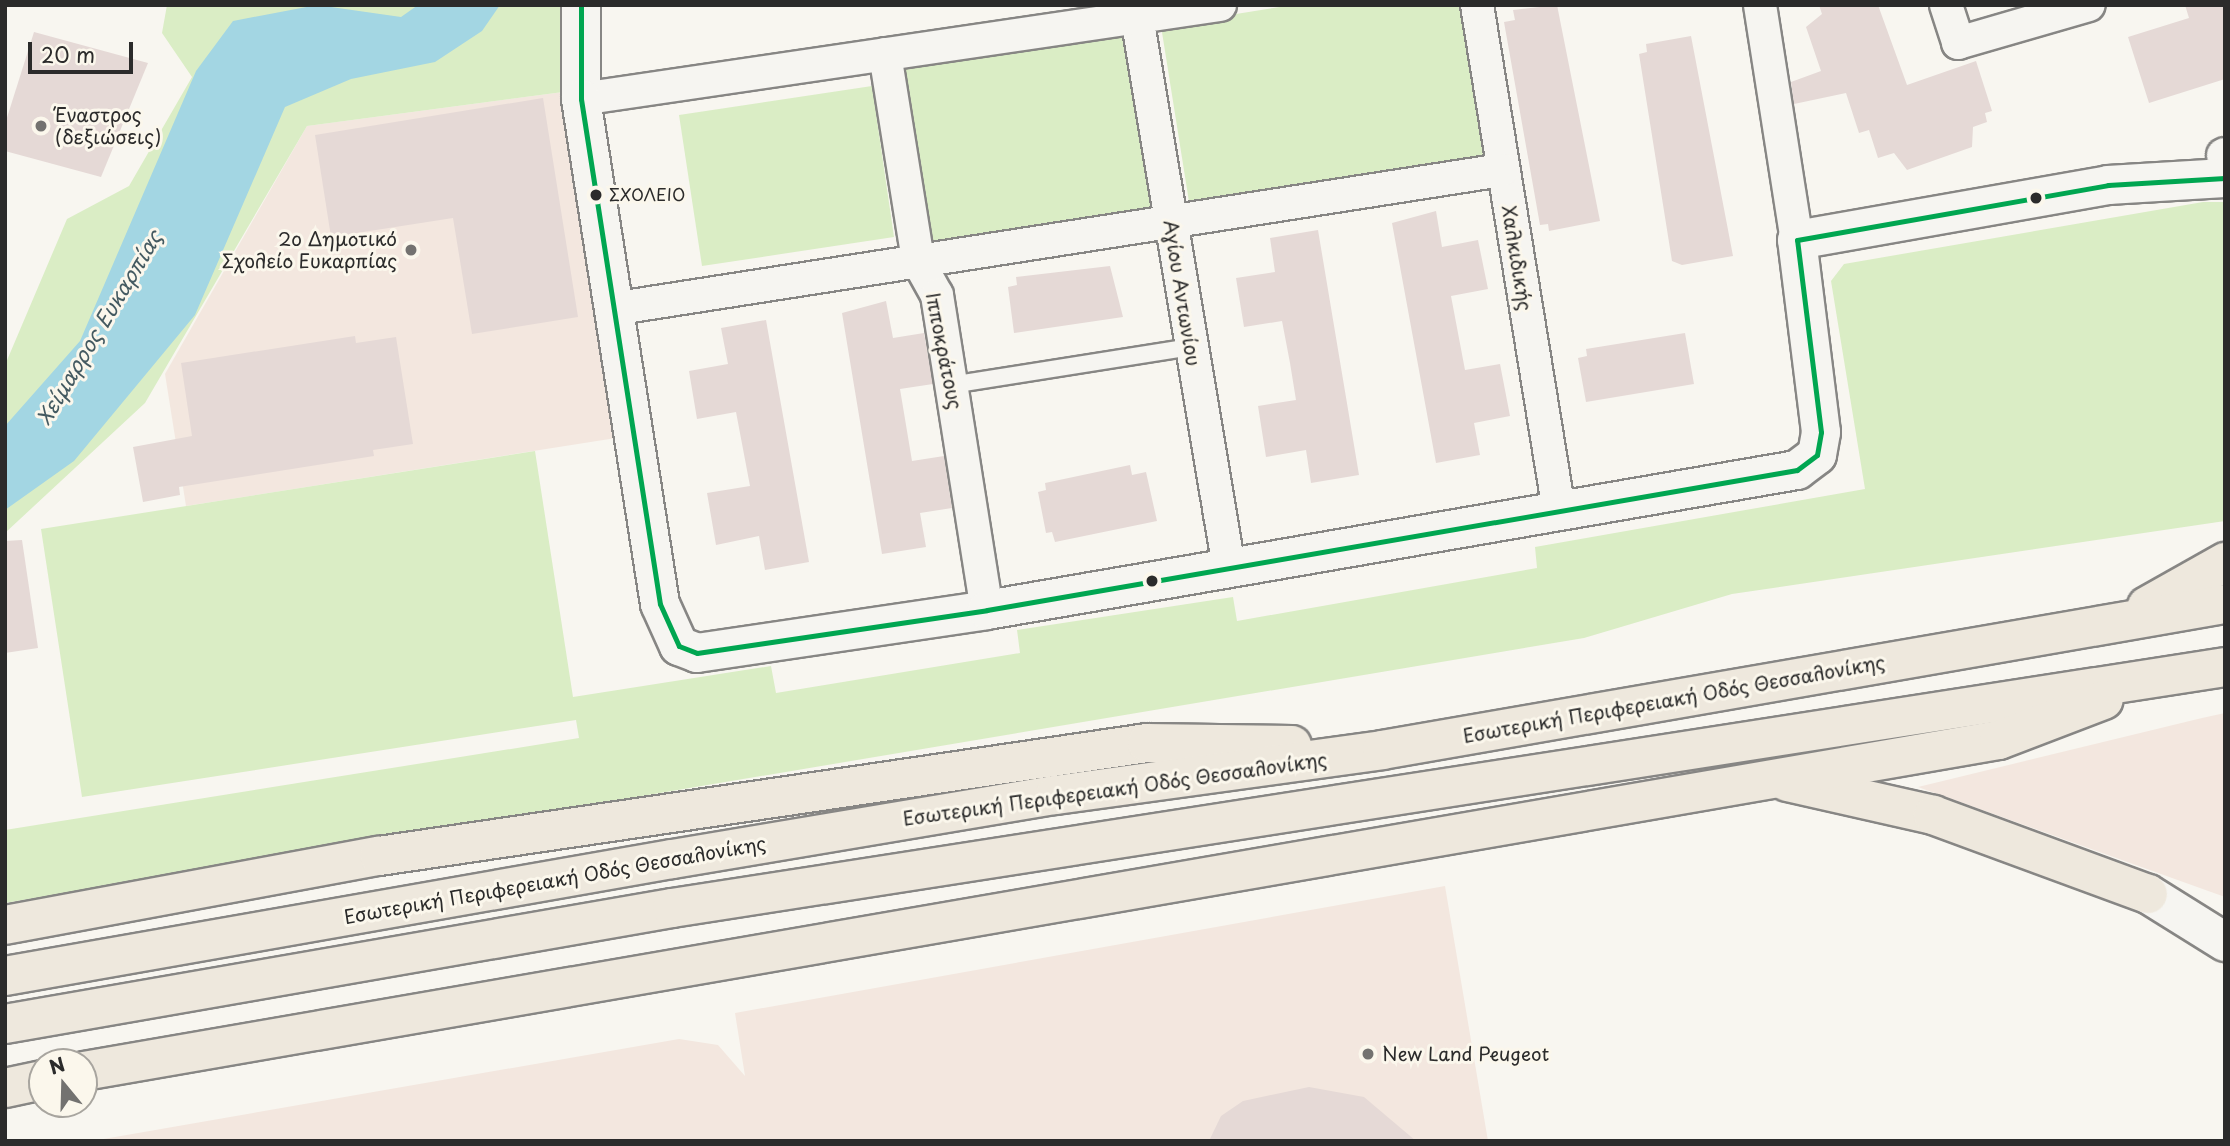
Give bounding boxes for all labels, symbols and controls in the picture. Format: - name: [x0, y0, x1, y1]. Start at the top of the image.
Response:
- scale bar: [32, 28, 136, 72]
- text: 20 m: [41, 38, 95, 70]
- place label: Έναστρος (δεξιώσεις): [55, 104, 161, 148]
- marker: Έναστρος (δεξιώσεις): [33, 118, 49, 134]
- place label: ΣΧΟΛΕΙΟ: [609, 185, 685, 205]
- marker: ΣΧΟΛΕΙΟ: [589, 188, 603, 202]
- unlabelled marker: [2029, 191, 2043, 205]
- street label: Χαλκιδικής: [1497, 204, 1537, 312]
- street label: Αγίου Αντωνίου: [1159, 218, 1205, 368]
- water label: Χείμαρρος Ευκαρπίας: [30, 226, 166, 428]
- place label: 2ο Δημοτικό Σχολείο Ευκαρπίας: [221, 228, 397, 272]
- marker: 2ο Δημοτικό Σχολείο Ευκαρπίας: [403, 242, 419, 258]
- street label: Ιπποκράτους: [921, 291, 967, 411]
- unlabelled marker: [1145, 574, 1159, 588]
- street label: Εσωτερική Περιφερειακή Οδός Θεσσαλονίκης: [1460, 650, 1888, 748]
- street label: Εσωτερική Περιφερειακή Οδός Θεσσαλονίκης: [900, 748, 1330, 830]
- street label: Εσωτερική Περιφερειακή Οδός Θεσσαλονίκης: [341, 831, 769, 929]
- place label: New Land Peugeot: [1382, 1043, 1550, 1065]
- marker: New Land Peugeot: [1360, 1046, 1376, 1062]
- north arrow: [28, 1048, 98, 1118]
- text: N: [45, 1049, 68, 1081]

